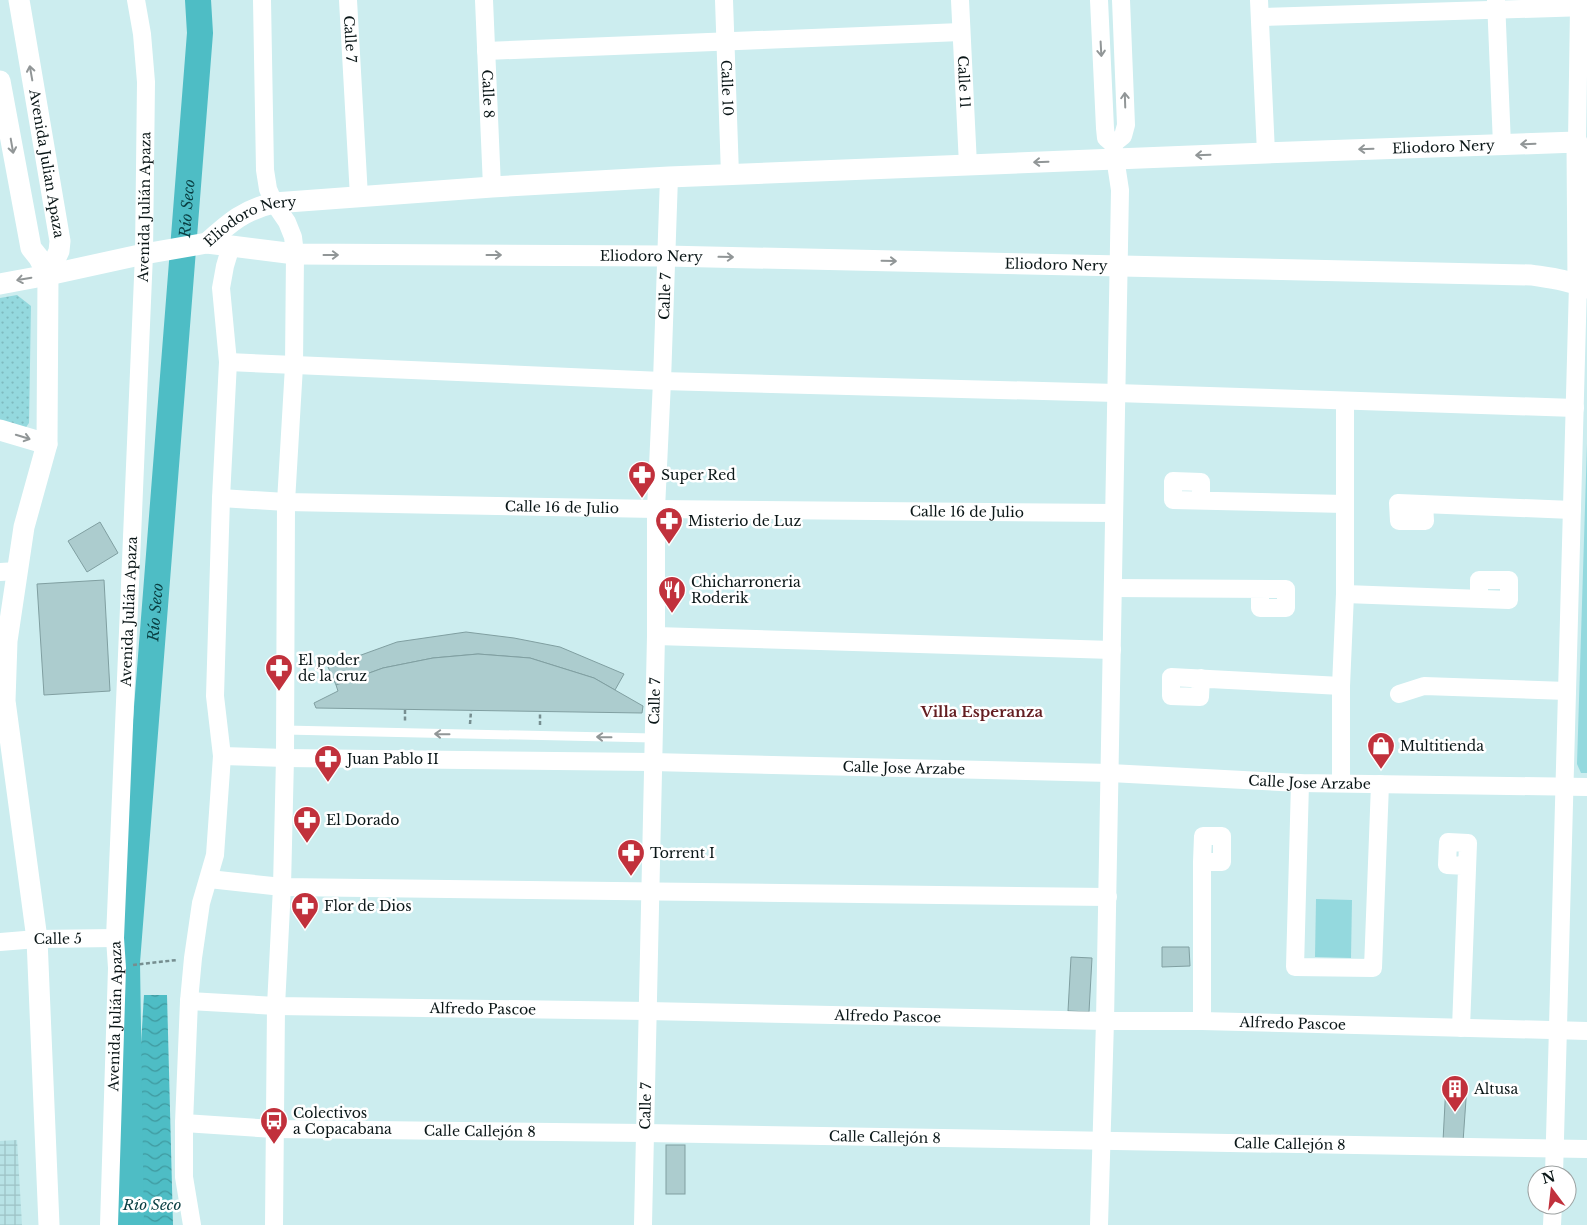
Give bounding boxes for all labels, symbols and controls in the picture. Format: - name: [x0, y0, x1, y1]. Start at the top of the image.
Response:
- street label: Calle 7: [340, 15, 361, 64]
- one-way arrow: [1096, 40, 1106, 56]
- street label: Calle 11: [954, 55, 974, 109]
- street label: Calle 10: [717, 59, 737, 116]
- one-way arrow: [26, 66, 36, 82]
- street label: Calle 8: [478, 69, 498, 119]
- street label: Avenida Julian Apaza: [25, 87, 68, 239]
- one-way arrow: [1120, 92, 1130, 108]
- street label: Avenida Julián Apaza: [134, 131, 154, 283]
- street label: Eliodoro Nery: [1392, 136, 1495, 158]
- one-way arrow: [8, 137, 17, 153]
- one-way arrow: [1520, 139, 1536, 148]
- one-way arrow: [1358, 145, 1374, 154]
- one-way arrow: [1195, 151, 1211, 160]
- one-way arrow: [1033, 158, 1049, 167]
- water label: Río Seco: [174, 178, 198, 239]
- street label: Eliodoro Nery: [200, 192, 297, 251]
- street label: Eliodoro Nery: [600, 247, 703, 266]
- one-way arrow: [323, 250, 339, 260]
- one-way arrow: [486, 250, 502, 260]
- one-way arrow: [718, 252, 734, 262]
- street label: Eliodoro Nery: [1005, 254, 1108, 275]
- one-way arrow: [881, 256, 897, 265]
- street label: Calle 7: [655, 271, 675, 320]
- one-way arrow: [16, 275, 32, 285]
- one-way arrow: [15, 433, 31, 443]
- pharmacy icon: Super Red: [627, 460, 657, 499]
- place label: Super Red: [661, 466, 736, 484]
- street label: Calle 16 de Julio: [505, 497, 619, 517]
- street label: Calle 16 de Julio: [910, 502, 1024, 521]
- pharmacy icon: Misterio de Luz: [654, 506, 684, 545]
- place label: Misterio de Luz: [688, 512, 801, 530]
- street label: Avenida Julián Apaza: [117, 536, 141, 688]
- place label: Chicharroneria Roderik: [691, 573, 801, 607]
- restaurant icon: Chicharroneria Roderik: [657, 575, 687, 614]
- water label: Río Seco: [143, 582, 166, 643]
- place label: El poder de la cruz: [298, 651, 367, 685]
- pharmacy icon: El poder de la cruz: [264, 653, 294, 692]
- street label: Calle 7: [645, 676, 664, 725]
- district label: Villa Esperanza: [920, 702, 1044, 721]
- one-way arrow: [434, 729, 450, 739]
- shop icon: Multitienda: [1366, 731, 1396, 770]
- one-way arrow: [597, 732, 613, 742]
- place label: Multitienda: [1400, 737, 1484, 755]
- pharmacy icon: Juan Pablo II: [313, 744, 343, 783]
- place label: Juan Pablo II: [345, 750, 439, 768]
- street label: Calle Jose Arzabe: [842, 758, 965, 779]
- street label: Calle Jose Arzabe: [1248, 771, 1371, 793]
- pharmacy icon: El Dorado: [292, 805, 322, 844]
- place label: El Dorado: [326, 811, 399, 829]
- pharmacy icon: Torrent I: [616, 838, 646, 877]
- place label: Torrent I: [650, 844, 715, 862]
- pharmacy icon: Flor de Dios: [290, 891, 320, 930]
- place label: Flor de Dios: [324, 897, 412, 915]
- street label: Calle 5: [34, 929, 82, 948]
- street label: Avenida Julián Apaza: [104, 940, 126, 1093]
- street label: Alfredo Pascoe: [428, 999, 536, 1018]
- street label: Alfredo Pascoe: [833, 1006, 941, 1026]
- street label: Alfredo Pascoe: [1238, 1013, 1346, 1034]
- building icon: Altusa: [1440, 1074, 1470, 1113]
- place label: Altusa: [1473, 1080, 1518, 1098]
- street label: Calle 7: [636, 1081, 655, 1130]
- place label: Colectivos a Copacabana: [293, 1104, 392, 1138]
- bus stop icon: Colectivos a Copacabana: [259, 1106, 289, 1145]
- street label: Calle Callejón 8: [424, 1122, 536, 1141]
- street label: Calle Callejón 8: [829, 1127, 941, 1147]
- street label: Calle Callejón 8: [1234, 1134, 1346, 1154]
- north arrow: [1527, 1165, 1577, 1215]
- text: N: [1540, 1167, 1557, 1188]
- water label: Río Seco: [122, 1195, 181, 1214]

